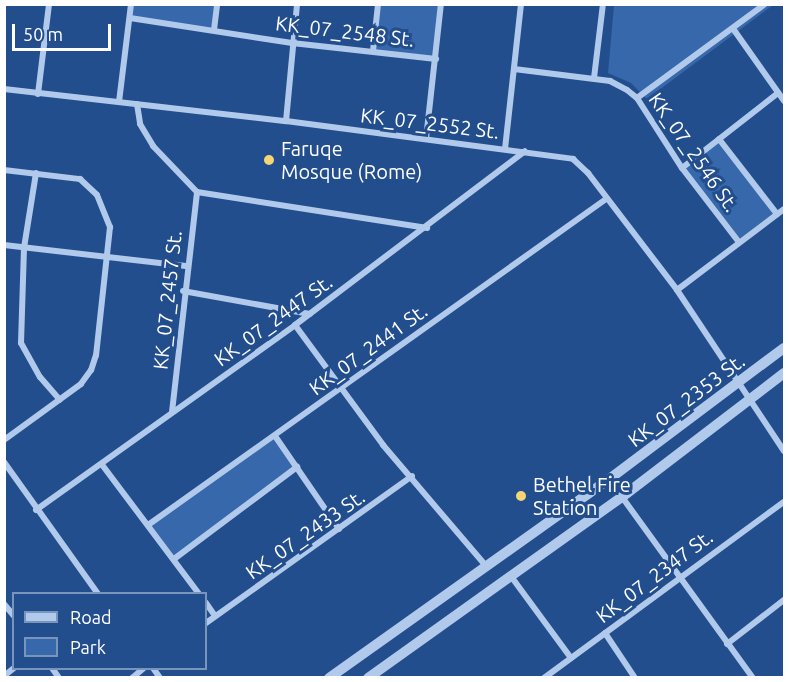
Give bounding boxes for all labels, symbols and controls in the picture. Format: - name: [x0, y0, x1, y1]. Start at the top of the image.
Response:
- street label: KK_07_2548 St.: [274, 11, 416, 51]
- scale bar: [15, 12, 114, 50]
- text: 50 m: [23, 24, 63, 44]
- street label: KK_07_2546 St.: [644, 88, 744, 216]
- street label: KK_07_2552 St.: [359, 103, 501, 143]
- place label: Faruqe Mosque (Rome): [281, 136, 422, 183]
- marker: Faruqe Mosque (Rome): [262, 153, 276, 167]
- street label: KK_07_2457 St.: [148, 229, 186, 371]
- street label: KK_07_2447 St.: [209, 269, 337, 371]
- street label: KK_07_2441 St.: [304, 298, 432, 400]
- street label: KK_07_2353 St.: [623, 348, 749, 452]
- place label: Bethel Fire Station: [533, 472, 631, 519]
- street label: KK_07_2433 St.: [241, 484, 369, 584]
- marker: Bethel Fire Station: [514, 489, 528, 503]
- street label: KK_07_2347 St.: [591, 524, 717, 628]
- legend: [12, 592, 207, 670]
- text: Road: [70, 607, 112, 627]
- text: Park: [70, 637, 106, 657]

